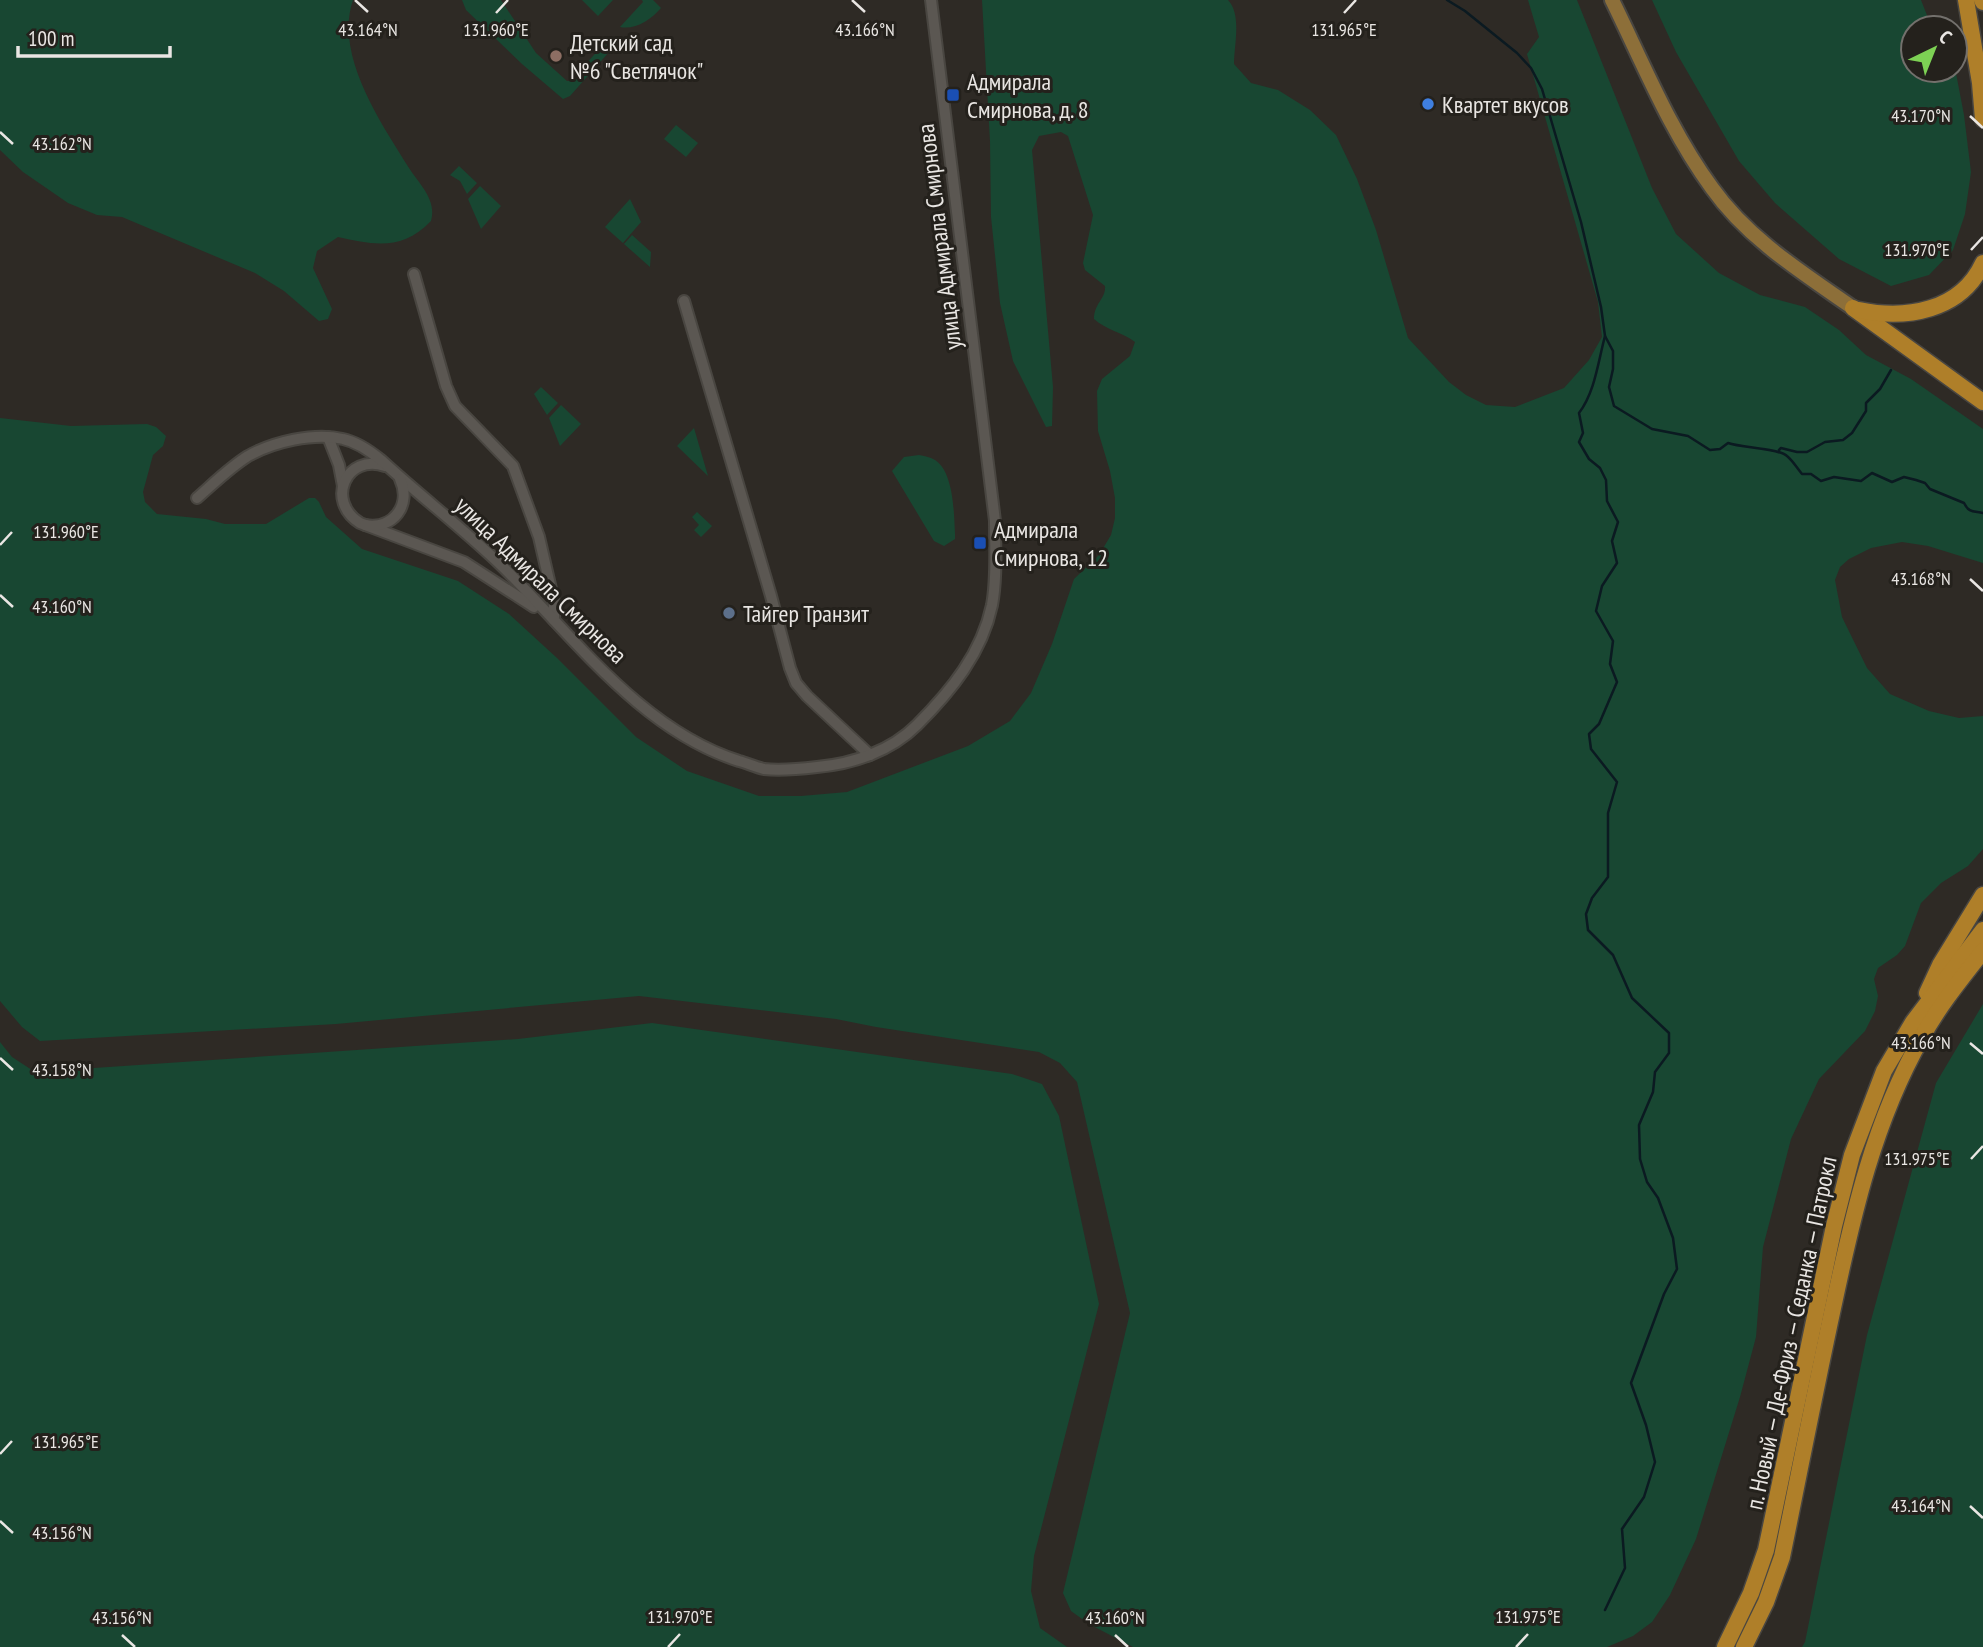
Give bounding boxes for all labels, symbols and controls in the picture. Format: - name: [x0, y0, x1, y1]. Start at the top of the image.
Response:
- scale bar: [18, 14, 170, 58]
- north arrow: [1899, 14, 1969, 84]
- text: 43.164°N: [338, 18, 398, 41]
- text: 131.960°E: [463, 18, 529, 41]
- text: 43.166°N: [835, 18, 895, 41]
- text: 131.965°E: [1311, 18, 1377, 41]
- text: 100 m: [28, 25, 74, 52]
- text: С: [1934, 25, 1957, 49]
- place label: Детский сад №6 "Светлячок": [570, 27, 703, 86]
- marker: Детский сад №6 "Светлячок": [548, 48, 564, 64]
- place label: Адмирала Смирнова, д. 8: [967, 66, 1089, 125]
- marker: Адмирала Смирнова, д. 8: [945, 87, 961, 103]
- place label: Квартет вкусов: [1442, 89, 1569, 120]
- marker: Квартет вкусов: [1420, 96, 1436, 112]
- text: 43.170°N: [1891, 104, 1951, 127]
- street label: улица Адмирала Смирнова: [910, 122, 968, 352]
- text: 43.162°N: [32, 132, 92, 155]
- text: 131.970°E: [1884, 238, 1950, 261]
- street label: улица Адмирала Смирнова: [448, 490, 634, 670]
- place label: Адмирала Смирнова, 12: [994, 514, 1108, 573]
- text: 131.960°E: [33, 520, 99, 543]
- marker: Адмирала Смирнова, 12: [972, 535, 988, 551]
- text: 43.168°N: [1891, 567, 1951, 590]
- text: 43.160°N: [32, 595, 92, 618]
- place label: Тайгер Транзит: [743, 598, 869, 629]
- marker: Тайгер Транзит: [721, 605, 737, 621]
- text: 43.166°N: [1891, 1031, 1951, 1054]
- text: 43.158°N: [32, 1058, 92, 1081]
- text: 131.975°E: [1884, 1147, 1950, 1170]
- street label: п. Новый — Де-Фриз — Седанка — Патрокл: [1738, 1154, 1844, 1512]
- text: 131.965°E: [33, 1430, 99, 1453]
- text: 43.164°N: [1891, 1494, 1951, 1517]
- text: 43.156°N: [32, 1521, 92, 1544]
- text: 131.970°E: [647, 1605, 713, 1628]
- text: 131.975°E: [1495, 1605, 1561, 1628]
- text: 43.156°N: [92, 1606, 152, 1629]
- text: 43.160°N: [1085, 1606, 1145, 1629]

